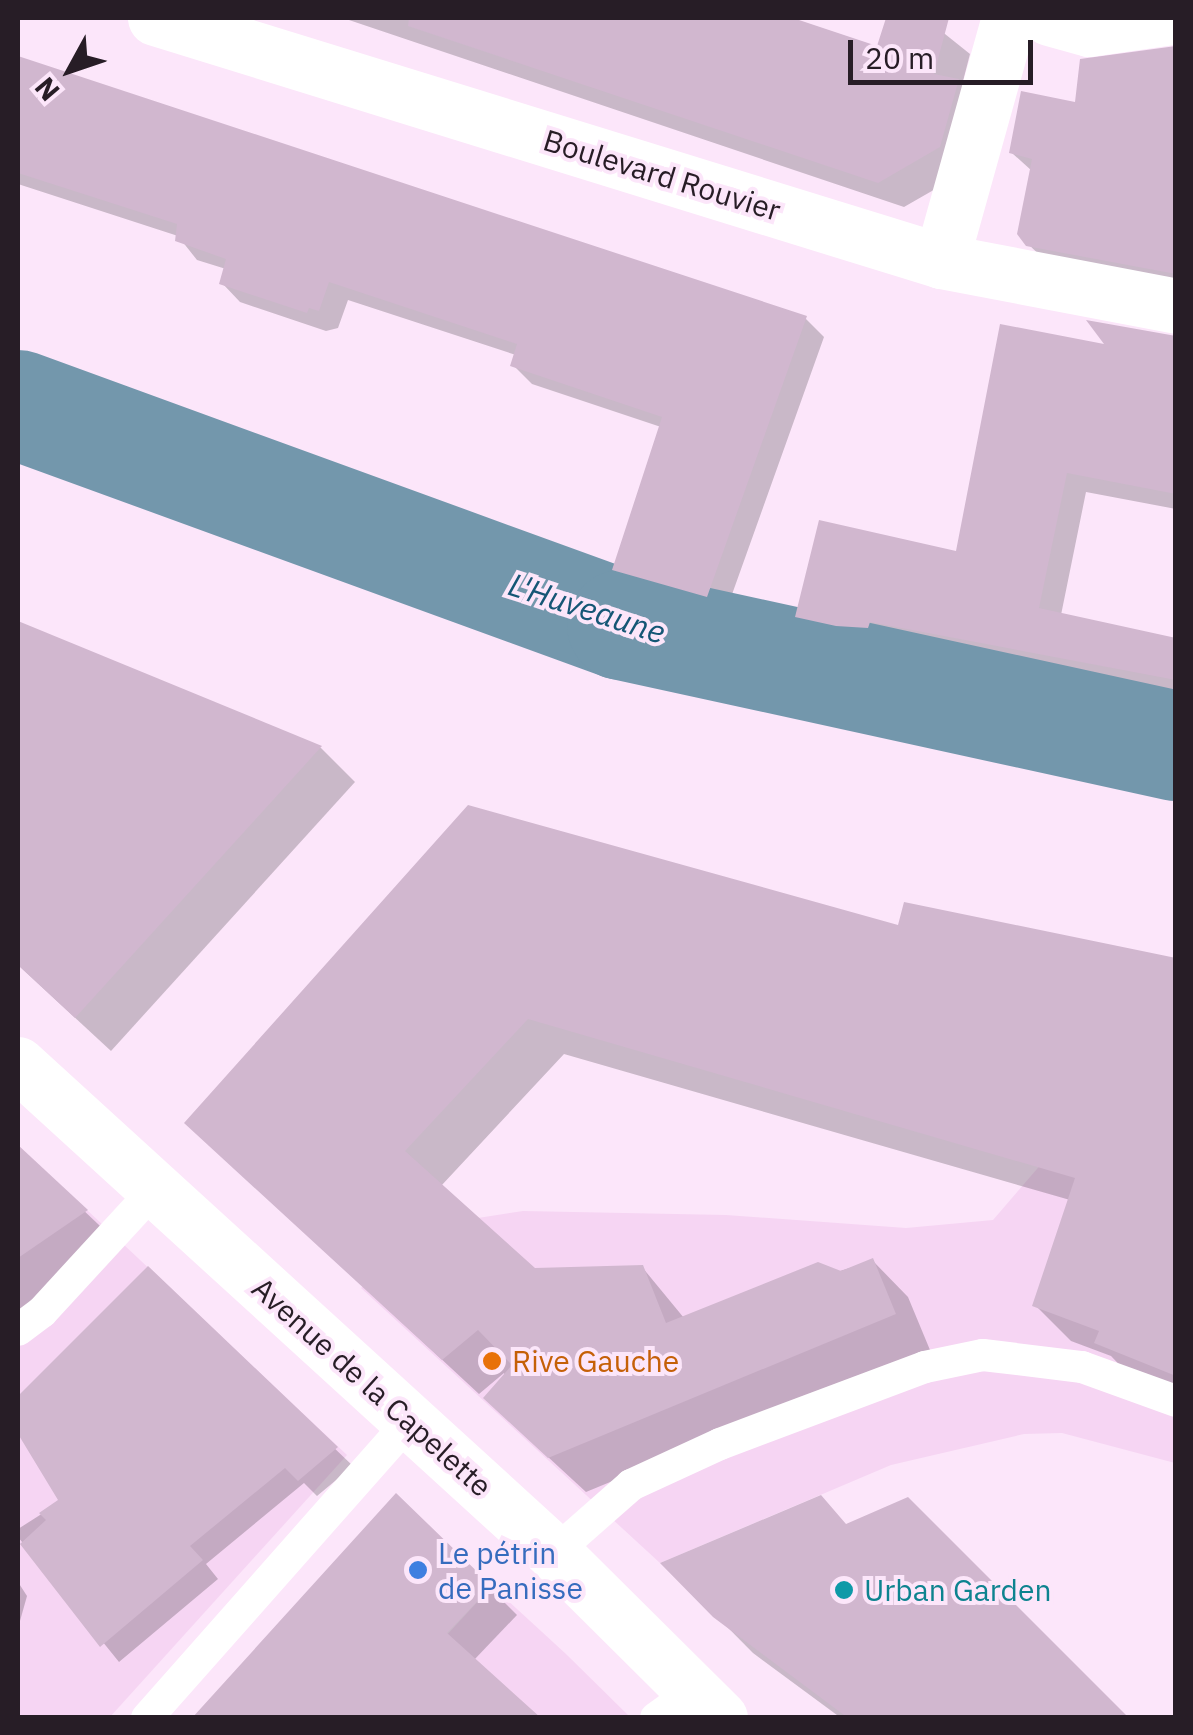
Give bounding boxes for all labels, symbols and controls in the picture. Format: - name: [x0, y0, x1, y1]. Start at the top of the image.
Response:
- north arrow: [20, 20, 120, 120]
- scale bar: [853, 20, 1038, 82]
- text: 20 m: [865, 38, 934, 77]
- text: N: [26, 70, 67, 109]
- street label: Boulevard Rouvier: [539, 122, 785, 228]
- water label: L'Huveaune: [504, 565, 670, 651]
- street label: Avenue de la Capelette: [245, 1270, 499, 1504]
- place label: Rive Gauche: [512, 1343, 679, 1379]
- marker: Rive Gauche: [481, 1350, 503, 1372]
- place label: Le pétrin de Panisse: [438, 1535, 583, 1606]
- marker: Le pétrin de Panisse: [407, 1559, 429, 1581]
- place label: Urban Garden: [864, 1572, 1051, 1608]
- marker: Urban Garden: [833, 1579, 855, 1601]

